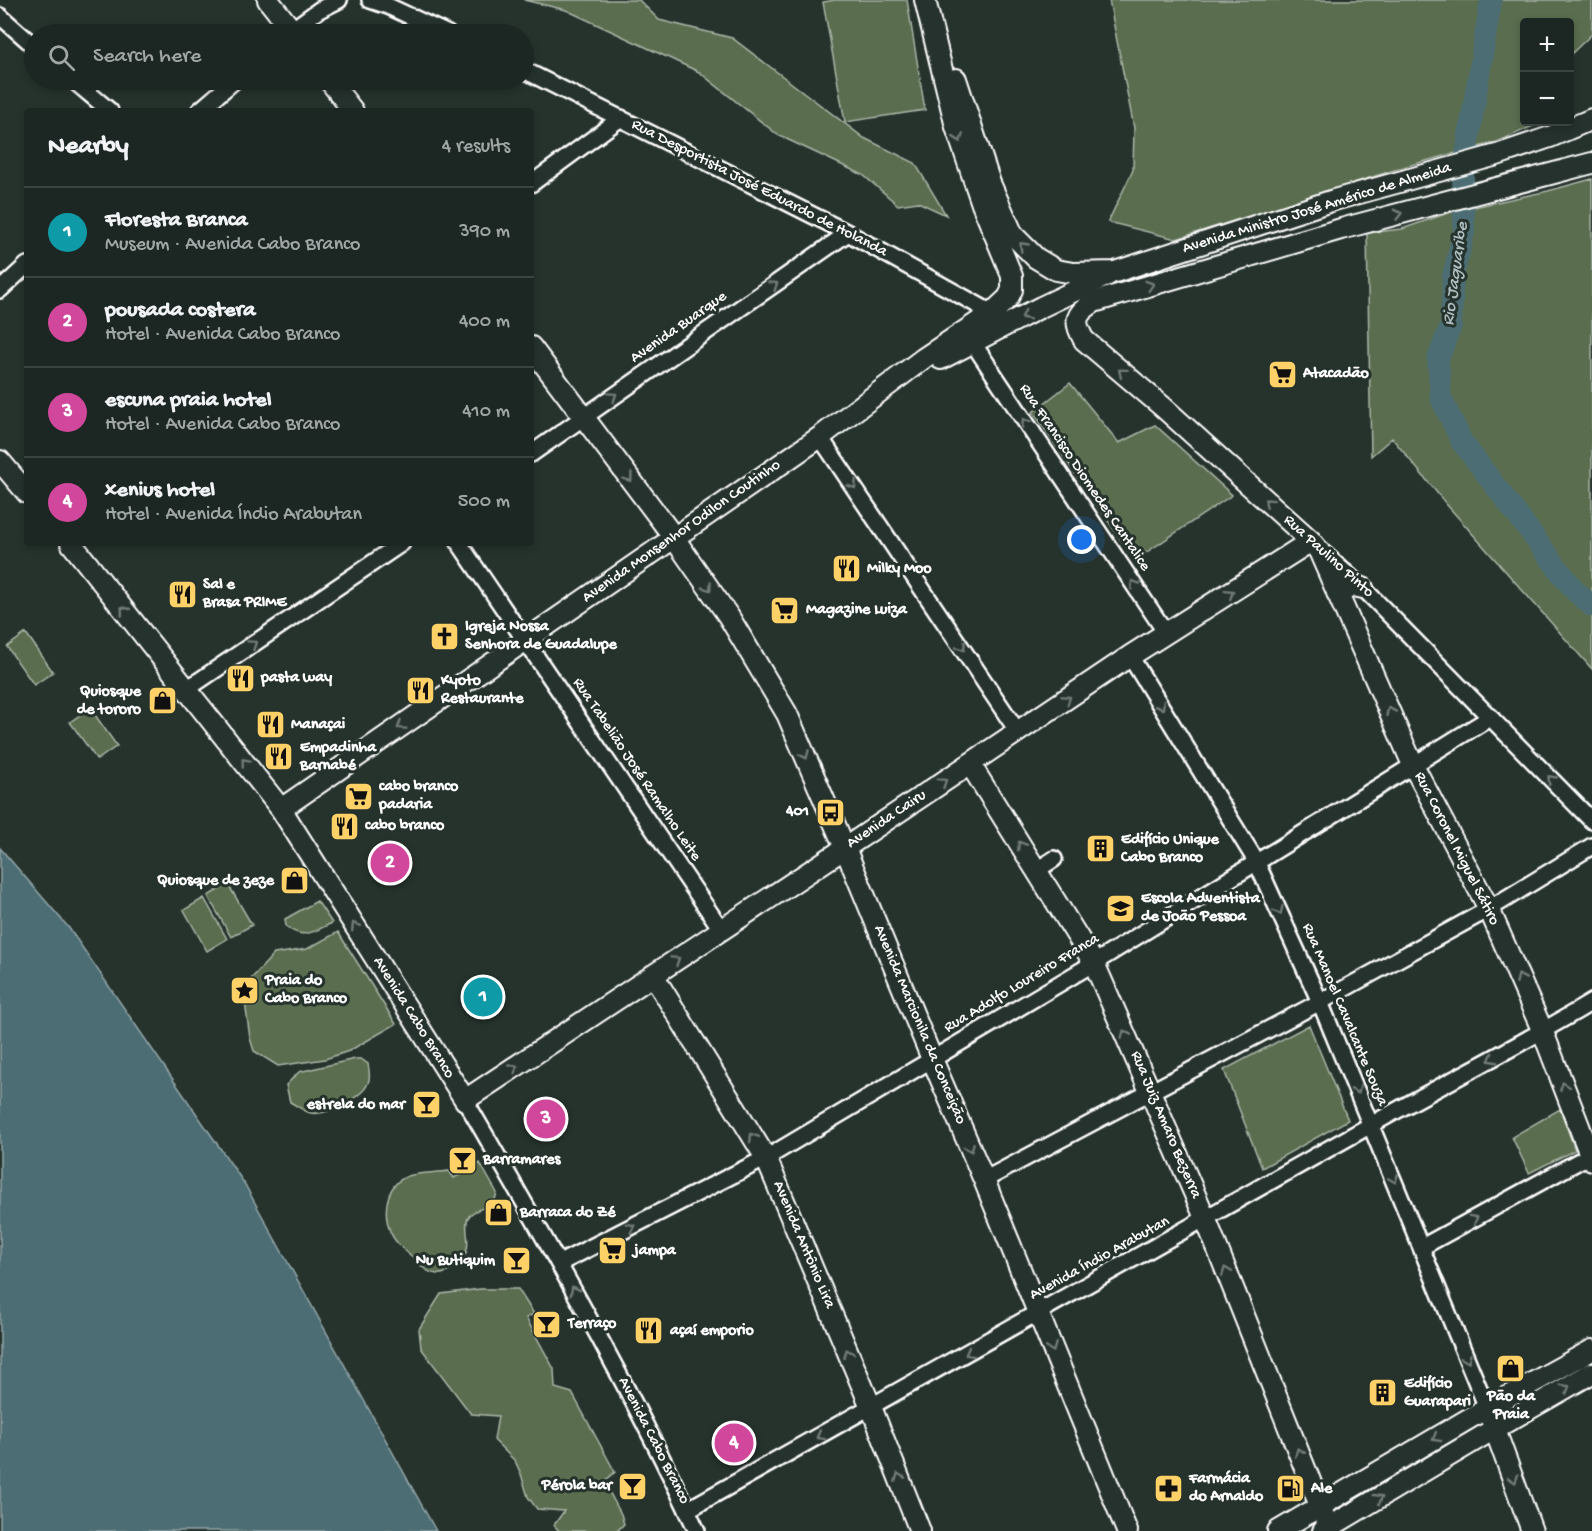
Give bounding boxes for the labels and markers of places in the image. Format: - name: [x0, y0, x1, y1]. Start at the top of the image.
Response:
- supermarket icon: Atacadão: [1266, 358, 1298, 390]
- place label: Atacadão: [1302, 365, 1369, 384]
- restaurant icon: Milky Moo: [830, 553, 862, 585]
- place label: Milky Moo: [867, 560, 932, 579]
- place label: Sal e Brasa PRIME: [202, 576, 287, 613]
- restaurant icon: Sal e Brasa PRIME: [166, 578, 198, 610]
- supermarket icon: Magazine Luiza: [769, 594, 801, 626]
- place label: Magazine Luiza: [806, 601, 908, 620]
- place label: Igreja Nossa Senhora de Guadalupe: [465, 618, 618, 655]
- church icon: Igreja Nossa Senhora de Guadalupe: [428, 620, 460, 652]
- restaurant icon: pasta way: [224, 662, 256, 694]
- place label: pasta way: [260, 669, 332, 688]
- place label: Kyoto Restaurante: [440, 672, 524, 709]
- restaurant icon: Kyoto Restaurante: [404, 674, 436, 706]
- place label: Quiosque de tororo: [77, 683, 142, 720]
- shop icon: Quiosque de tororo: [146, 685, 178, 717]
- restaurant icon: Manaçai: [254, 709, 286, 741]
- place label: Manaçai: [291, 716, 346, 735]
- place label: Empadinha Barnabé: [299, 739, 377, 776]
- restaurant icon: Empadinha Barnabé: [263, 741, 295, 773]
- place label: cabo branco padaria: [378, 778, 459, 815]
- supermarket icon: cabo branco padaria: [342, 780, 374, 812]
- bus stop icon: 401: [814, 796, 846, 828]
- place label: 401: [785, 803, 809, 822]
- restaurant icon: cabo branco: [328, 810, 360, 842]
- place label: cabo branco: [365, 817, 445, 836]
- place label: Edifício Unique Cabo Branco: [1120, 830, 1220, 868]
- building icon: Edifício Unique Cabo Branco: [1084, 833, 1116, 865]
- pin: 2: [370, 840, 410, 886]
- shop icon: Quiosque de zeze: [279, 865, 311, 897]
- place label: Quiosque de zeze: [157, 872, 275, 891]
- place label: Escola Adventista de João Pessoa: [1141, 890, 1261, 927]
- school or university icon: Escola Adventista de João Pessoa: [1104, 892, 1136, 924]
- place label: Praia do Cabo Branco: [264, 972, 348, 1009]
- place icon: Praia do Cabo Branco: [228, 974, 260, 1006]
- pin: 1: [464, 974, 502, 1020]
- bar icon: estrela do mar: [410, 1089, 442, 1121]
- place label: estrela do mar: [306, 1096, 407, 1115]
- pin: 3: [526, 1096, 566, 1142]
- bar icon: Barramares: [446, 1144, 478, 1176]
- place label: Barramares: [482, 1151, 561, 1170]
- shop icon: Barraca do Zé: [483, 1197, 515, 1229]
- place label: Barraca do Zé: [519, 1204, 616, 1223]
- supermarket icon: jampa: [597, 1235, 629, 1267]
- place label: jampa: [631, 1242, 677, 1261]
- bar icon: Nu Butiquim: [500, 1245, 532, 1277]
- place label: Nu Butiquim: [416, 1252, 496, 1271]
- bar icon: Terraço: [531, 1308, 563, 1340]
- place label: Terraço: [566, 1315, 617, 1334]
- restaurant icon: açaí emporio: [633, 1315, 665, 1347]
- place label: açaí emporio: [669, 1322, 754, 1341]
- shop icon: Pão da Praia: [1495, 1353, 1527, 1385]
- place label: Edifício Guarapari: [1404, 1374, 1471, 1412]
- building icon: Edifício Guarapari: [1367, 1377, 1399, 1409]
- place label: Pão da Praia: [1486, 1388, 1536, 1425]
- pin: 4: [714, 1420, 754, 1466]
- bar icon: Pérola bar: [617, 1470, 649, 1502]
- place label: Farmácia do Arnaldo: [1188, 1470, 1264, 1507]
- pharmacy icon: Farmácia do Arnaldo: [1152, 1472, 1184, 1504]
- fuel station icon: Ale: [1274, 1473, 1306, 1505]
- place label: Pérola bar: [541, 1477, 614, 1496]
- place label: Ale: [1310, 1480, 1333, 1499]

